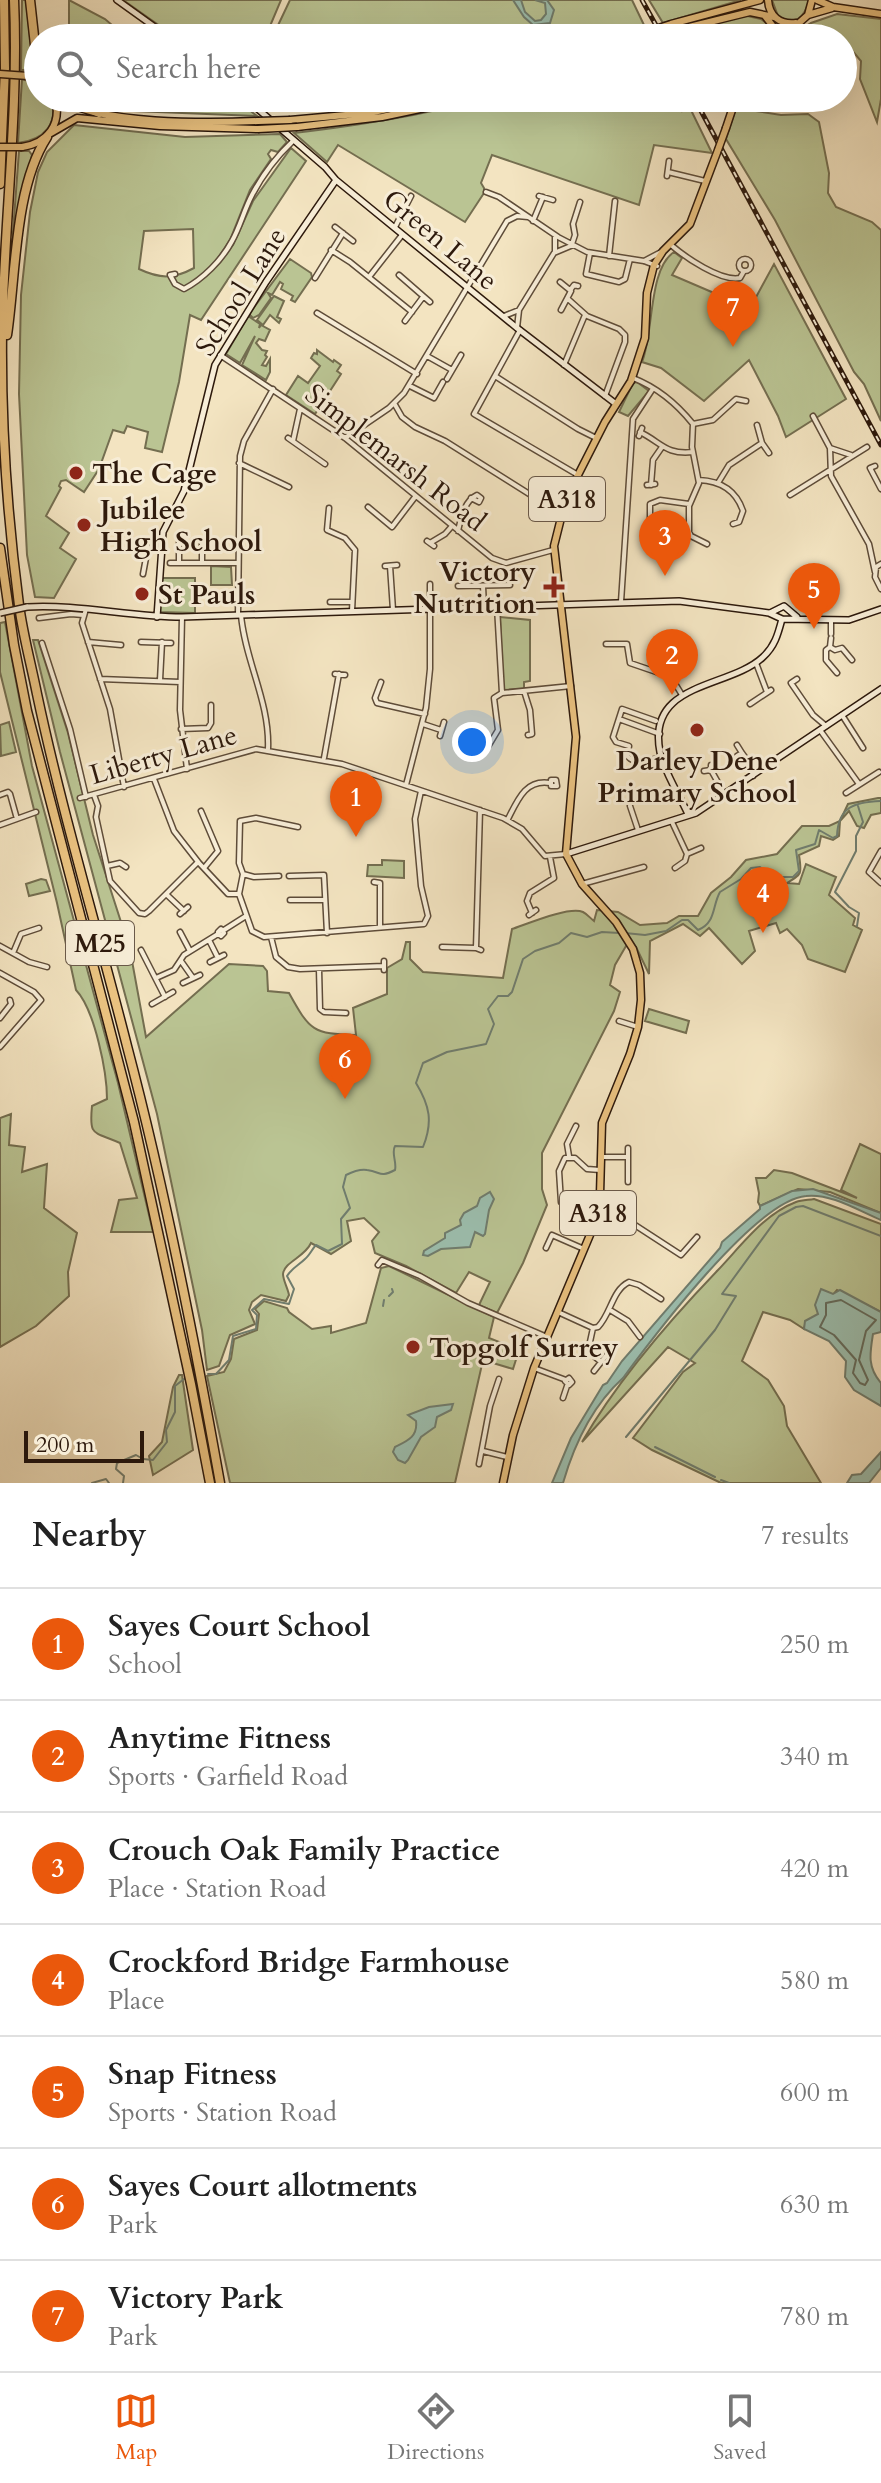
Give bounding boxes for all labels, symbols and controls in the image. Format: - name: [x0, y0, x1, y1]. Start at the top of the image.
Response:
- search box: [24, 24, 857, 112]
- icon: search: [52, 46, 96, 90]
- text: Search here: [116, 48, 261, 89]
- street label: Green Lane: [375, 181, 506, 299]
- street label: School Lane: [186, 220, 295, 363]
- pin: 7: [707, 281, 759, 347]
- street label: Simplemarsh Road: [297, 375, 494, 541]
- place label: The Cage: [92, 455, 217, 493]
- marker: The Cage: [67, 464, 85, 482]
- road number: A318: [529, 477, 605, 521]
- place label: Jubilee High School: [96, 491, 262, 561]
- pin: 3: [639, 510, 691, 576]
- marker: Jubilee High School: [75, 516, 93, 534]
- place label: Victory Nutrition: [413, 553, 536, 623]
- pin: 5: [788, 563, 840, 629]
- place label: St Pauls: [158, 576, 255, 614]
- marker: Victory Nutrition: [543, 576, 565, 598]
- marker: St Pauls: [133, 585, 151, 603]
- pin: 2: [646, 629, 698, 695]
- street label: Liberty Lane: [85, 716, 241, 794]
- marker: Darley Dene Primary School: [688, 721, 706, 739]
- your location: [452, 722, 492, 762]
- place label: Darley Dene Primary School: [597, 742, 797, 812]
- pin: 1: [330, 771, 382, 837]
- pin: 4: [737, 867, 789, 933]
- road number: M25: [66, 921, 134, 965]
- pin: 6: [319, 1033, 371, 1099]
- road number: A318: [560, 1191, 636, 1235]
- place label: Topgolf Surrey: [429, 1329, 618, 1367]
- marker: Topgolf Surrey: [404, 1338, 422, 1356]
- scale bar: [24, 1427, 144, 1463]
- text: 200 m: [36, 1430, 94, 1460]
- text: Nearby: [32, 1512, 147, 1558]
- text: 7 results: [761, 1518, 849, 1553]
- text: Sayes Court School: [108, 1606, 370, 1647]
- text: 1: [51, 1627, 65, 1662]
- text: 250 m: [780, 1627, 849, 1662]
- text: School: [108, 1647, 182, 1682]
- text: Anytime Fitness: [108, 1718, 331, 1759]
- text: 2: [51, 1739, 65, 1774]
- text: 340 m: [780, 1739, 849, 1774]
- text: Sports · Garfield Road: [108, 1759, 348, 1794]
- text: Crouch Oak Family Practice: [108, 1830, 500, 1871]
- text: 3: [51, 1851, 65, 1886]
- text: 420 m: [780, 1851, 849, 1886]
- text: Place · Station Road: [108, 1871, 326, 1906]
- text: Crockford Bridge Farmhouse: [108, 1942, 510, 1983]
- text: 4: [51, 1963, 65, 1998]
- text: 580 m: [780, 1963, 849, 1998]
- text: Place: [108, 1983, 165, 2018]
- text: Snap Fitness: [108, 2054, 277, 2095]
- text: 5: [51, 2075, 65, 2110]
- text: 600 m: [780, 2075, 849, 2110]
- text: Sports · Station Road: [108, 2095, 337, 2130]
- text: Sayes Court allotments: [108, 2166, 417, 2207]
- text: 6: [51, 2187, 65, 2222]
- text: 630 m: [780, 2187, 849, 2222]
- text: Park: [108, 2207, 158, 2242]
- text: Victory Park: [108, 2278, 283, 2319]
- text: 7: [51, 2299, 65, 2334]
- text: 780 m: [780, 2299, 849, 2334]
- text: Park: [108, 2319, 158, 2354]
- tab: Map: [114, 2389, 158, 2467]
- tab: Directions: [387, 2389, 484, 2467]
- tab: Saved: [713, 2389, 767, 2467]

